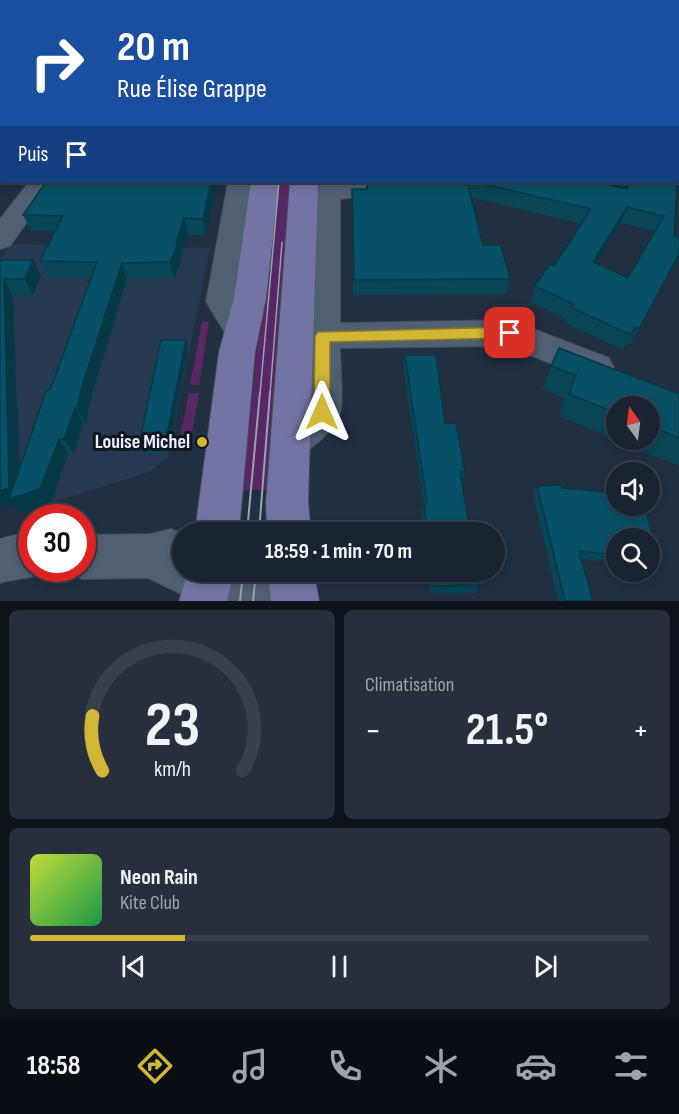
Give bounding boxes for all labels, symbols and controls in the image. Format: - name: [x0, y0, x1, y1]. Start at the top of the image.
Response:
- text: 20 m: [117, 22, 190, 73]
- icon: right: [18, 24, 96, 102]
- text: Rue Élise Grappe: [117, 73, 267, 105]
- icon: arrive: [60, 138, 93, 171]
- text: Puis: [18, 141, 48, 168]
- pin: [484, 307, 535, 358]
- icon: arrive: [493, 316, 526, 349]
- position arrow: [290, 380, 354, 444]
- north arrow: [606, 396, 660, 450]
- map controls: [606, 396, 660, 582]
- place label: Louise Michel: [95, 430, 190, 454]
- marker: Louise Michel: [195, 435, 209, 449]
- button: sound: [606, 462, 660, 516]
- speed limit sign: 30: [18, 504, 96, 582]
- button: search: [606, 528, 660, 582]
- text: 18:59 · 1 min · 70 m: [265, 538, 412, 565]
- text: Climatisation: [365, 673, 454, 697]
- text: 23: [144, 689, 200, 764]
- text: 21.5°: [466, 703, 548, 758]
- text: −: [365, 711, 381, 751]
- text: +: [633, 711, 649, 751]
- text: km/h: [153, 758, 191, 783]
- text: Neon Rain: [120, 864, 198, 891]
- text: Kite Club: [120, 891, 180, 915]
- icon: previous: [117, 950, 150, 983]
- icon: pause: [323, 950, 356, 983]
- icon: next: [529, 950, 562, 983]
- icon: directions: [134, 1045, 176, 1087]
- icon: music: [229, 1045, 271, 1087]
- icon: phone: [324, 1045, 366, 1087]
- icon: climate: [420, 1045, 462, 1087]
- icon: car: [515, 1045, 557, 1087]
- icon: filters: [610, 1045, 652, 1087]
- text: 18:58: [27, 1050, 81, 1082]

